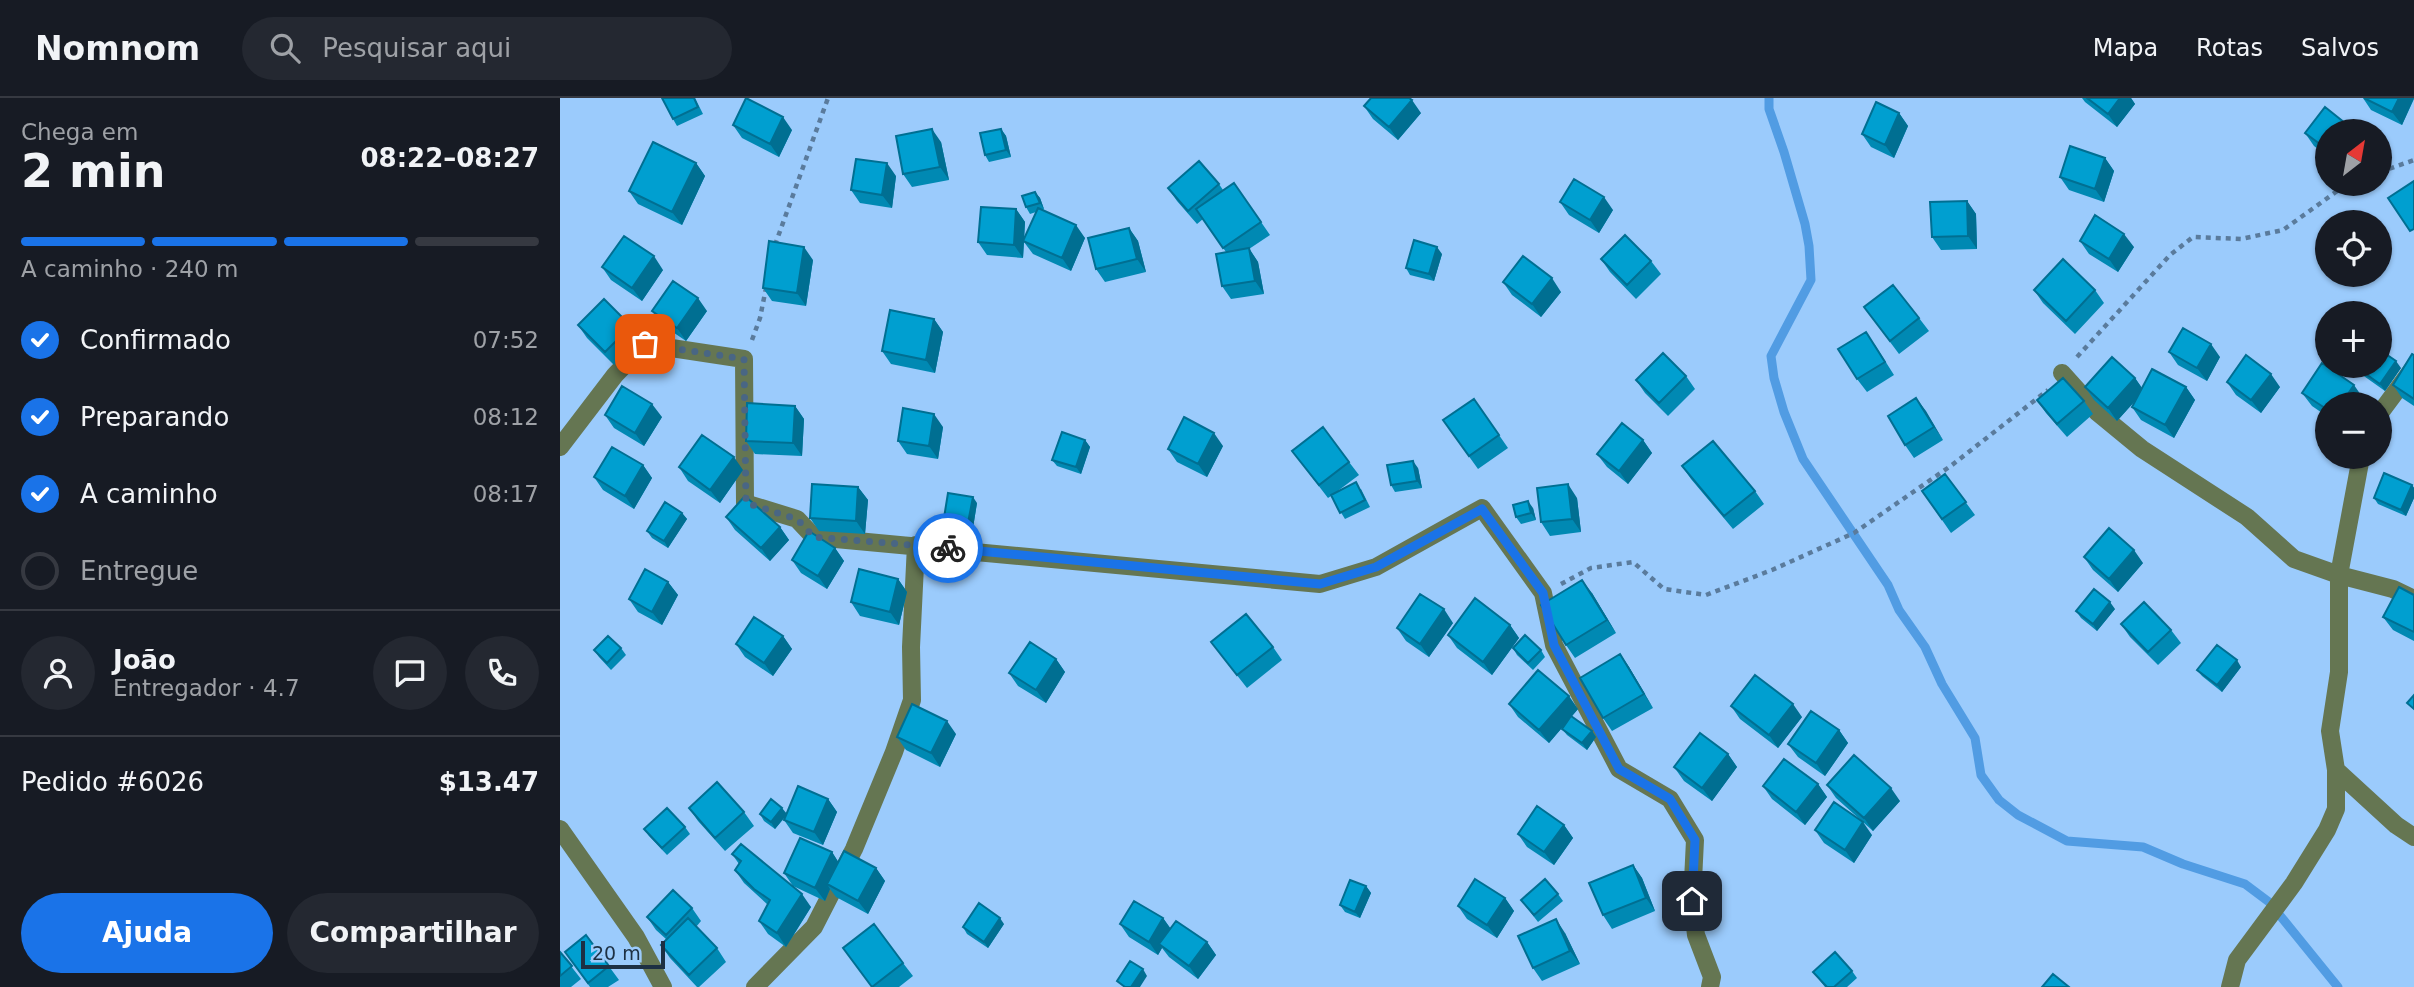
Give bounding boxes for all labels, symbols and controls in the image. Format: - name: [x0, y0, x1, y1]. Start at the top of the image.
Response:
- search box: [242, 17, 732, 80]
- text: Nomnom: [35, 29, 200, 68]
- icon: search: [266, 29, 304, 67]
- text: Pesquisar aqui: [322, 33, 511, 63]
- text: Mapa: [2093, 34, 2158, 62]
- text: Rotas: [2196, 34, 2263, 62]
- text: Salvos: [2301, 34, 2379, 62]
- text: Chega em: [21, 119, 138, 145]
- north arrow: [2315, 119, 2392, 196]
- map controls: [2315, 119, 2392, 469]
- text: 08:22–08:27: [360, 143, 539, 173]
- text: 2 min: [21, 144, 165, 198]
- button: locate: [2315, 210, 2392, 287]
- text: A caminho · 240 m: [21, 256, 238, 282]
- button: +: [2315, 301, 2392, 378]
- pin: [615, 314, 675, 374]
- icon: check: [21, 321, 59, 359]
- text: Confirmado: [80, 325, 231, 355]
- icon: bag: [626, 325, 664, 363]
- text: 07:52: [473, 327, 539, 353]
- button: −: [2315, 392, 2392, 469]
- icon: check: [21, 398, 59, 436]
- text: Preparando: [80, 402, 229, 432]
- text: 08:12: [473, 404, 539, 430]
- icon: check: [21, 475, 59, 513]
- text: A caminho: [80, 479, 218, 509]
- text: 08:17: [473, 481, 539, 507]
- courier: [913, 513, 983, 583]
- icon: bike: [929, 529, 967, 567]
- text: Entregue: [80, 556, 198, 586]
- button: person: [21, 636, 95, 710]
- button: chat: [373, 636, 447, 710]
- button: phone: [465, 636, 539, 710]
- text: João: [113, 645, 176, 675]
- text: Entregador · 4.7: [113, 675, 300, 701]
- text: Pedido #6026: [21, 767, 204, 797]
- text: $13.47: [439, 767, 539, 797]
- pin: [1662, 871, 1722, 931]
- icon: home: [1673, 882, 1711, 920]
- button: Ajuda: [21, 893, 273, 973]
- button: Compartilhar: [287, 893, 539, 973]
- scale bar: [581, 938, 665, 970]
- text: 20 m: [592, 942, 641, 964]

